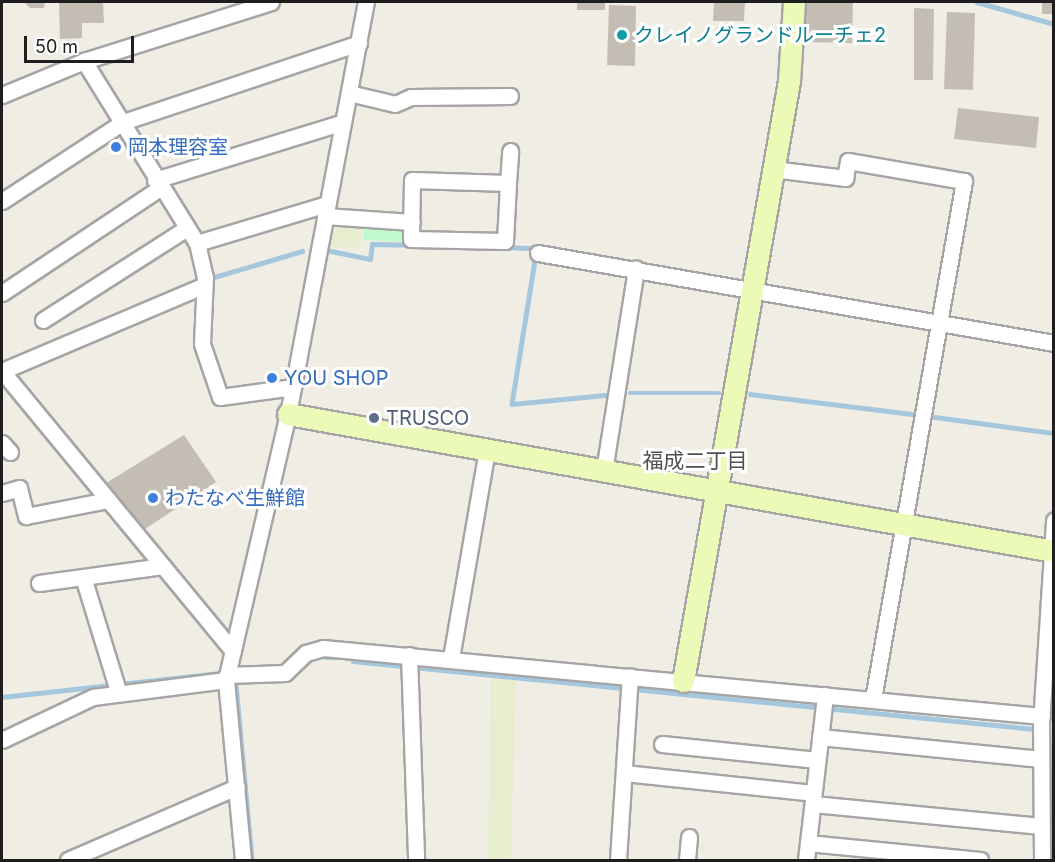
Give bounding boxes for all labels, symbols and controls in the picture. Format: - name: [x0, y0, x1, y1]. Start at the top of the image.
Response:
- place label: クレイノグランドルーチェ2: [634, 23, 886, 47]
- scale bar: [27, 24, 136, 62]
- marker: クレイノグランドルーチェ2: [615, 28, 629, 42]
- text: 50 m: [35, 36, 78, 57]
- place label: 岡本理容室: [128, 135, 228, 159]
- marker: 岡本理容室: [109, 140, 123, 154]
- place label: YOU SHOP: [284, 366, 388, 390]
- marker: YOU SHOP: [265, 371, 279, 385]
- place label: TRUSCO: [386, 406, 469, 430]
- marker: TRUSCO: [367, 411, 381, 425]
- district label: 福成二丁目: [643, 448, 747, 474]
- place label: わたなべ生鮮館: [165, 486, 305, 510]
- marker: わたなべ生鮮館: [146, 491, 160, 505]

